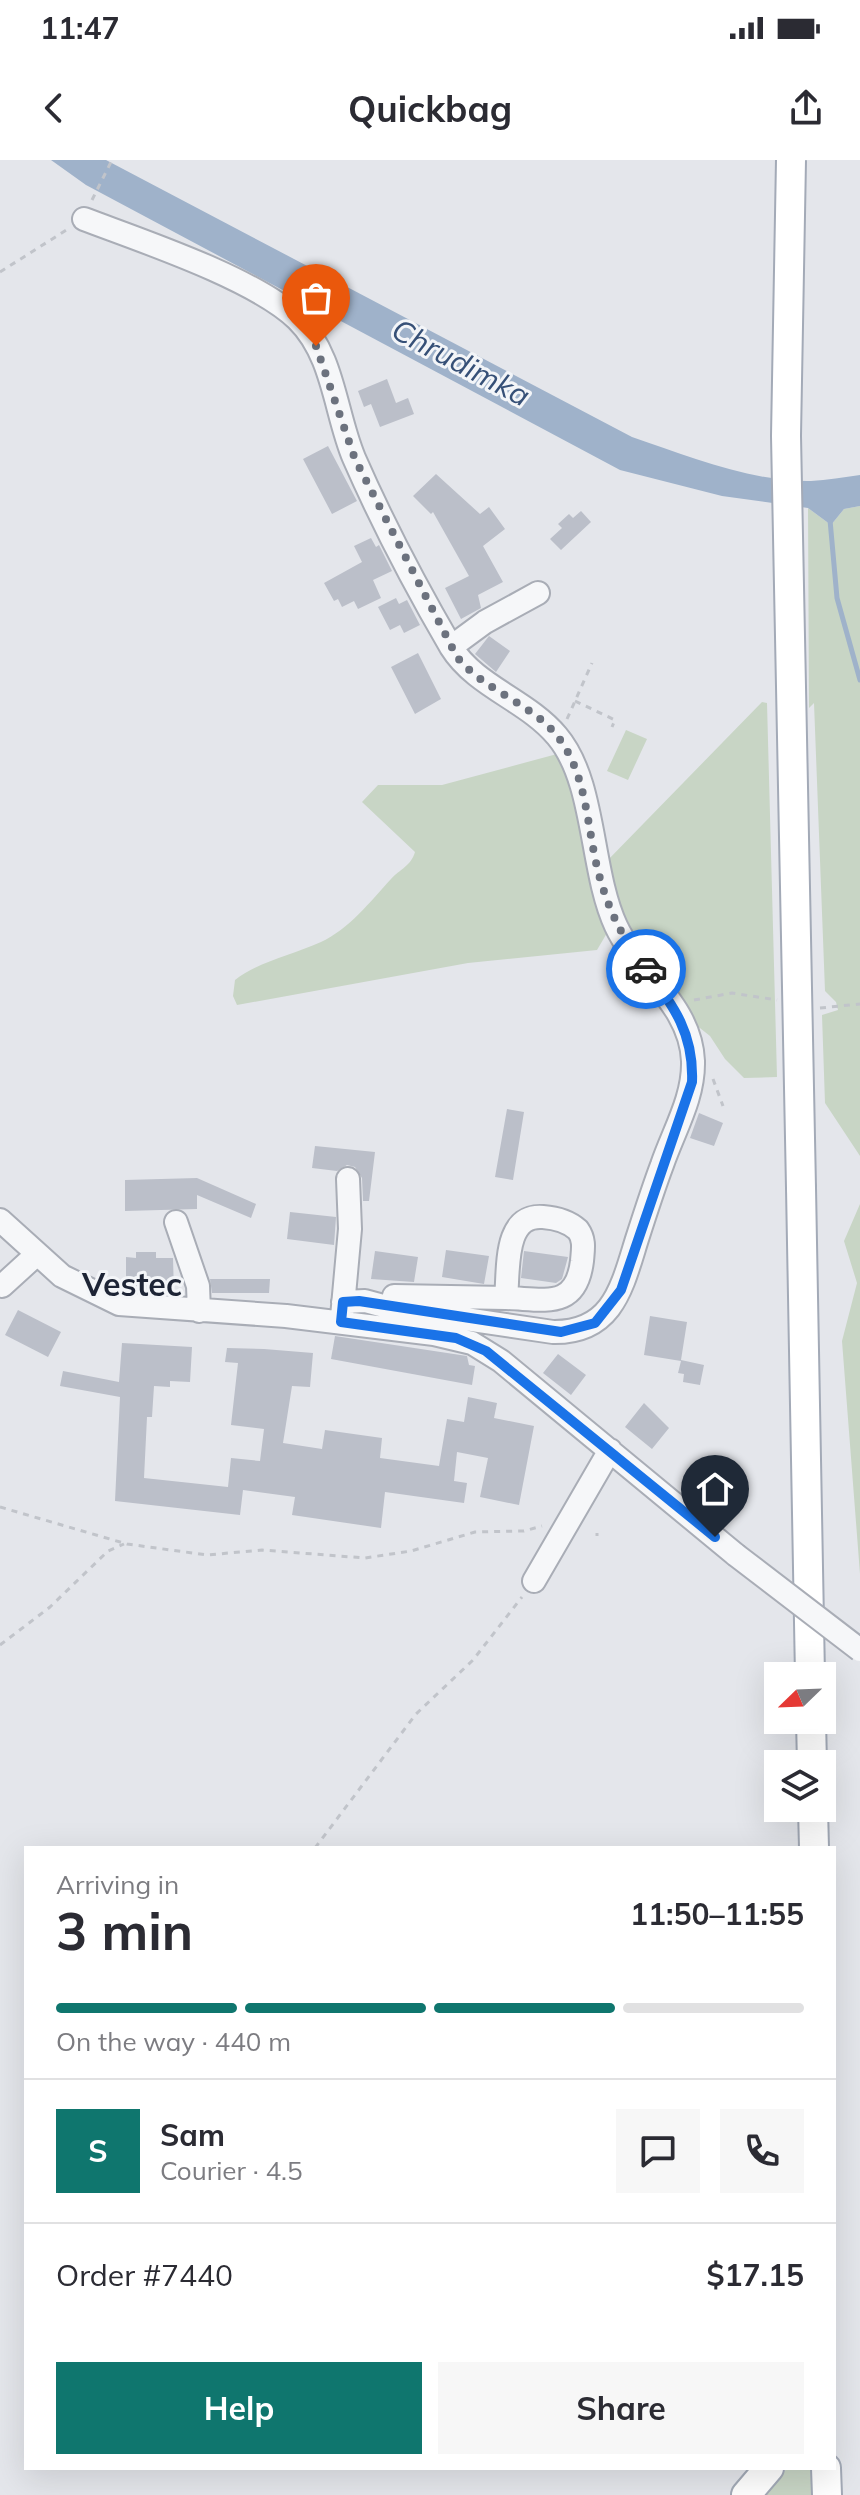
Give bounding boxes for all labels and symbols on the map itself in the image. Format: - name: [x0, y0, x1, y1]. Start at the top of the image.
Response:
- pin: [282, 264, 350, 346]
- water label: Chrudimka: [385, 310, 537, 414]
- courier: [606, 929, 686, 1009]
- district label: Vestec: [81, 1264, 182, 1304]
- pin: [681, 1455, 749, 1537]
- north arrow: [764, 1662, 836, 1734]

